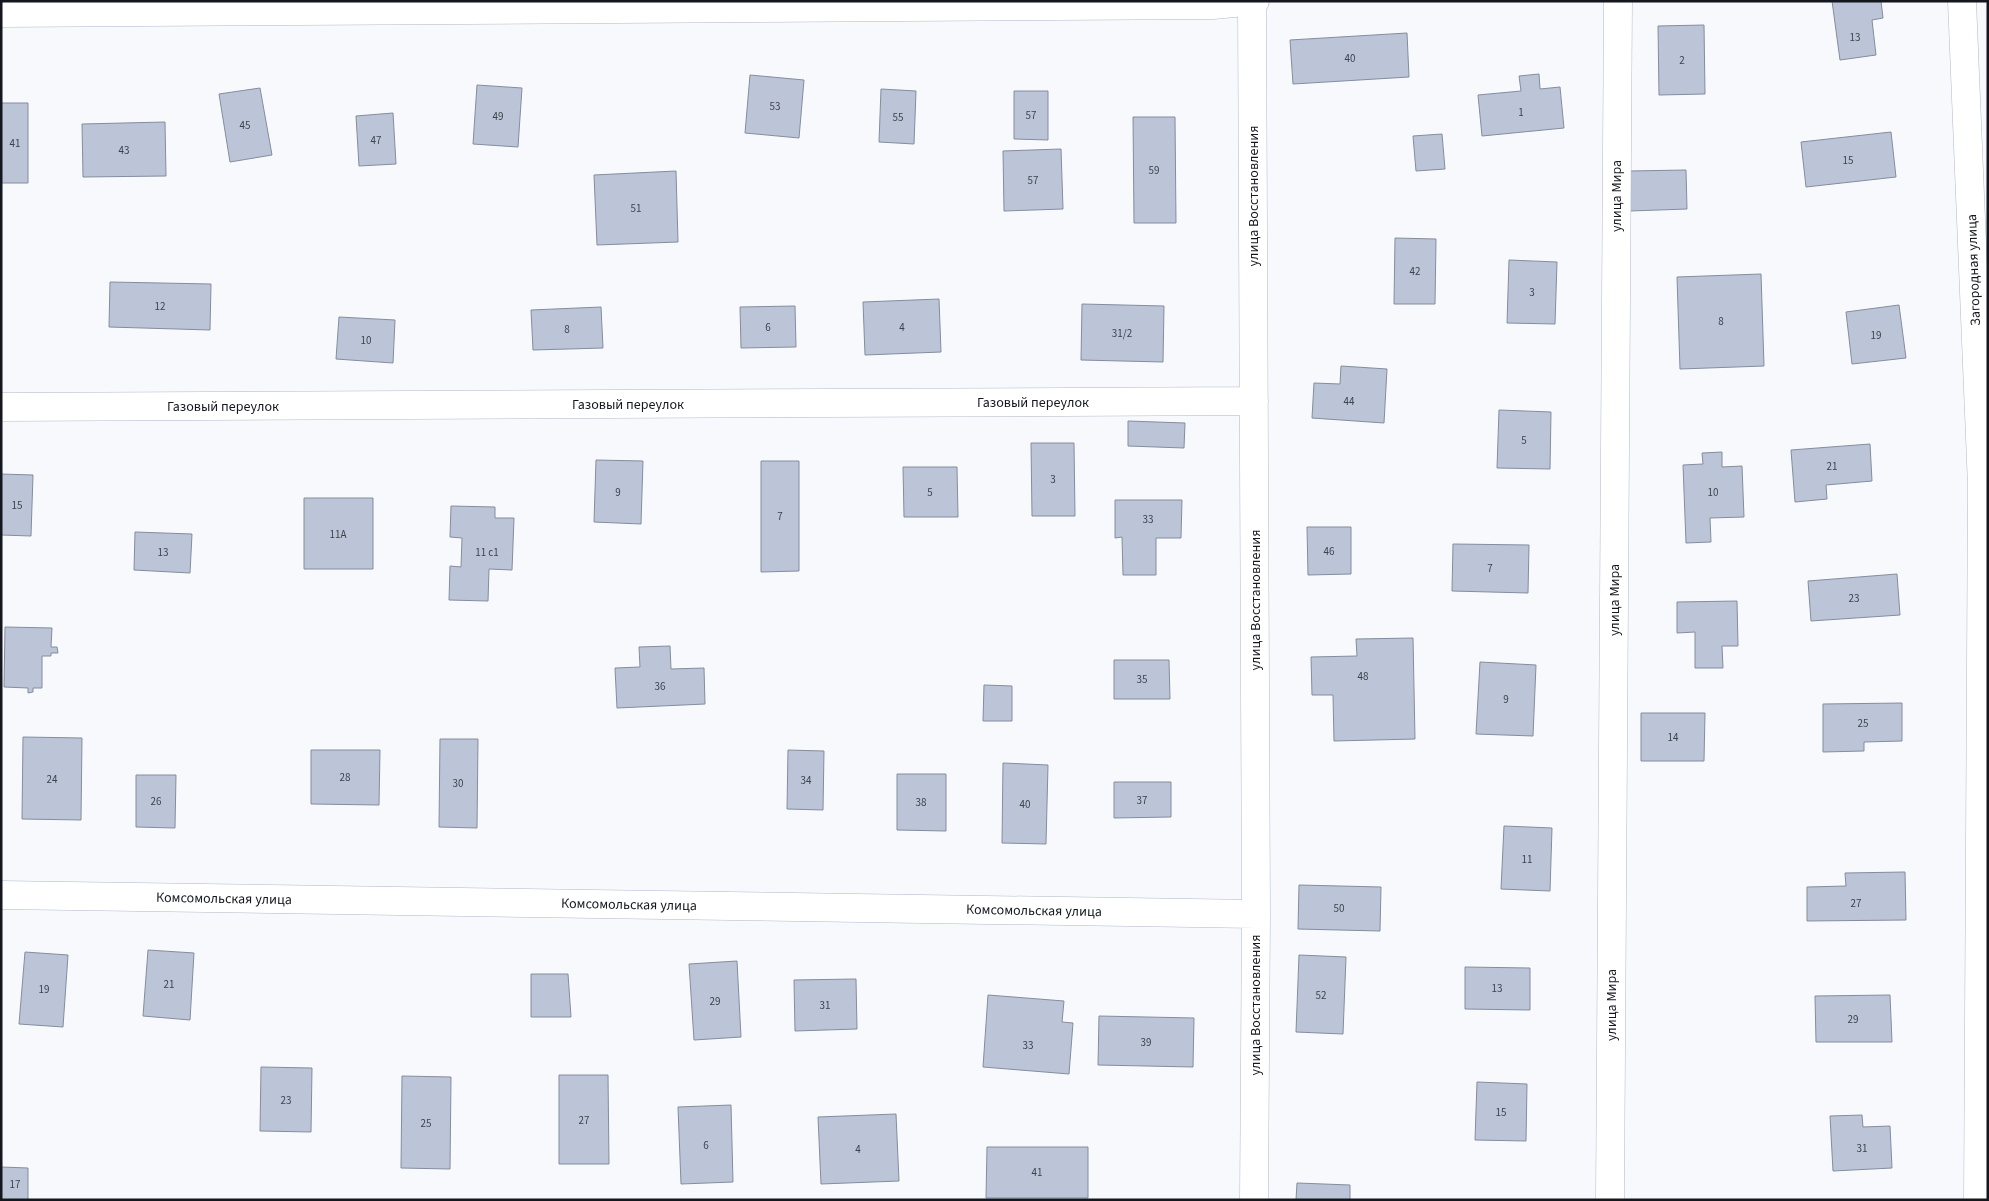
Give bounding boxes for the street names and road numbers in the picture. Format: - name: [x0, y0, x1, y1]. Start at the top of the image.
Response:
- street label: улица Восстановления: [1244, 126, 1264, 266]
- street label: улица Мира: [1607, 160, 1627, 232]
- street label: Загородная улица: [1962, 214, 1986, 326]
- street label: Газовый переулок: [977, 393, 1089, 413]
- street label: Газовый переулок: [572, 395, 684, 415]
- street label: Газовый переулок: [167, 397, 279, 417]
- street label: улица Восстановления: [1246, 530, 1266, 670]
- street label: улица Мира: [1605, 564, 1625, 636]
- street label: Комсомольская улица: [156, 888, 292, 910]
- street label: Комсомольская улица: [561, 894, 697, 916]
- street label: Комсомольская улица: [966, 900, 1102, 922]
- street label: улица Восстановления: [1246, 935, 1266, 1075]
- street label: улица Мира: [1602, 969, 1622, 1041]

